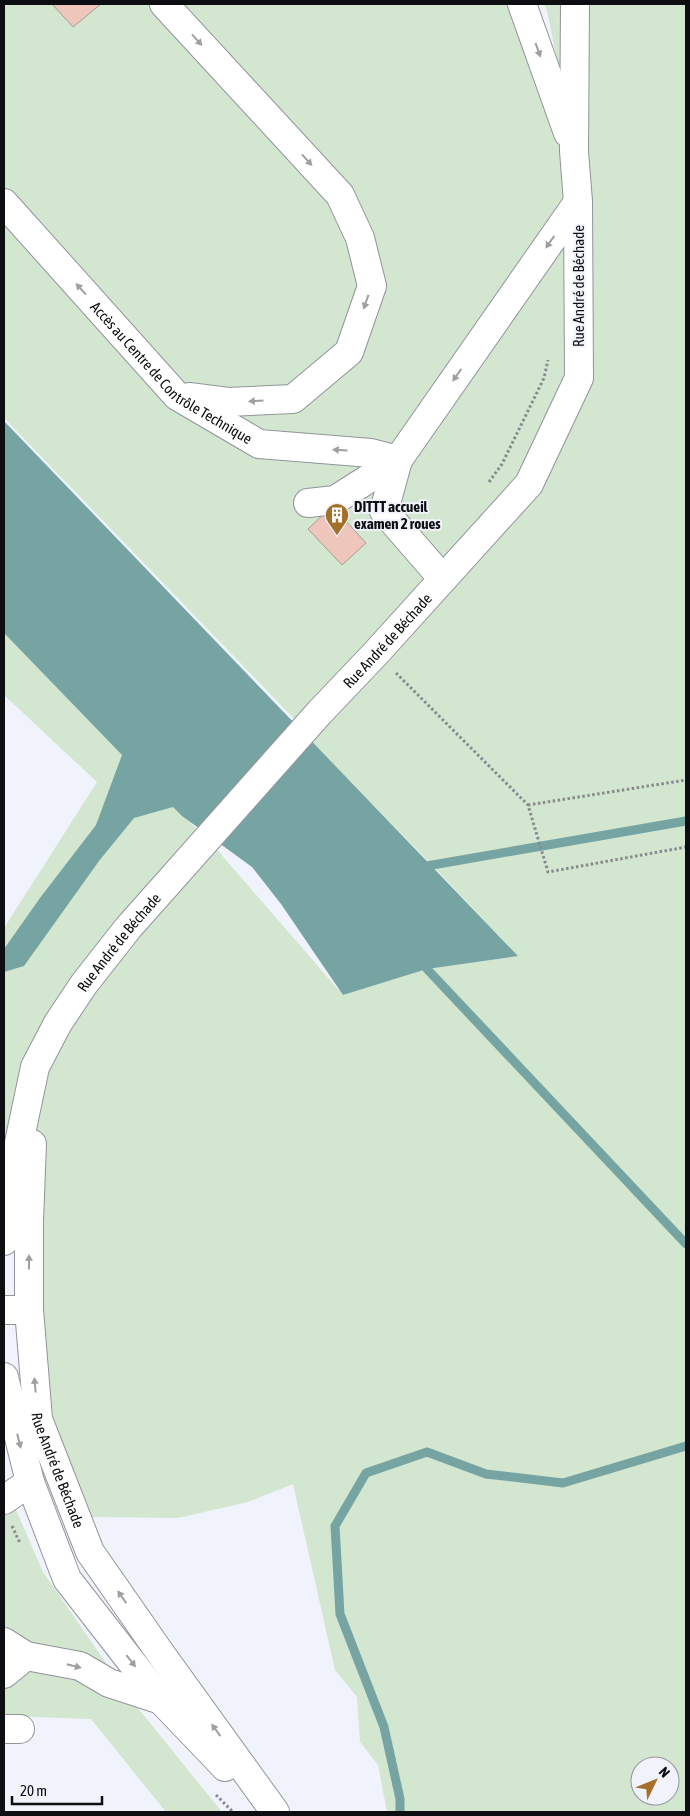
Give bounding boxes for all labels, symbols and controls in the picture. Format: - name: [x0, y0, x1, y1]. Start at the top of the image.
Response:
- one-way arrow: [191, 33, 203, 45]
- one-way arrow: [535, 42, 542, 57]
- one-way arrow: [301, 153, 313, 165]
- street label: Rue André de Béchade: [570, 225, 587, 347]
- one-way arrow: [545, 235, 555, 249]
- one-way arrow: [75, 284, 87, 296]
- one-way arrow: [362, 295, 369, 310]
- street label: Accès au Centre de Contrôle Technique: [88, 298, 256, 447]
- one-way arrow: [452, 368, 462, 382]
- one-way arrow: [248, 397, 264, 405]
- one-way arrow: [332, 446, 348, 454]
- place label: DITTT accueil examen 2 roues: [354, 498, 441, 532]
- building icon: DITTT accueil examen 2 roues: [324, 502, 350, 536]
- street label: Rue André de Béchade: [339, 589, 435, 691]
- street label: Rue André de Béchade: [73, 889, 164, 994]
- one-way arrow: [25, 1253, 33, 1269]
- one-way arrow: [31, 1377, 39, 1393]
- street label: Rue André de Béchade: [29, 1412, 88, 1530]
- one-way arrow: [16, 1433, 24, 1448]
- one-way arrow: [117, 1591, 127, 1604]
- one-way arrow: [126, 1654, 136, 1668]
- one-way arrow: [67, 1662, 82, 1670]
- one-way arrow: [211, 1723, 221, 1737]
- north arrow: [630, 1756, 680, 1806]
- text: N: [656, 1764, 673, 1781]
- scale bar: [12, 1774, 102, 1806]
- text: 20 m: [20, 1782, 47, 1799]

